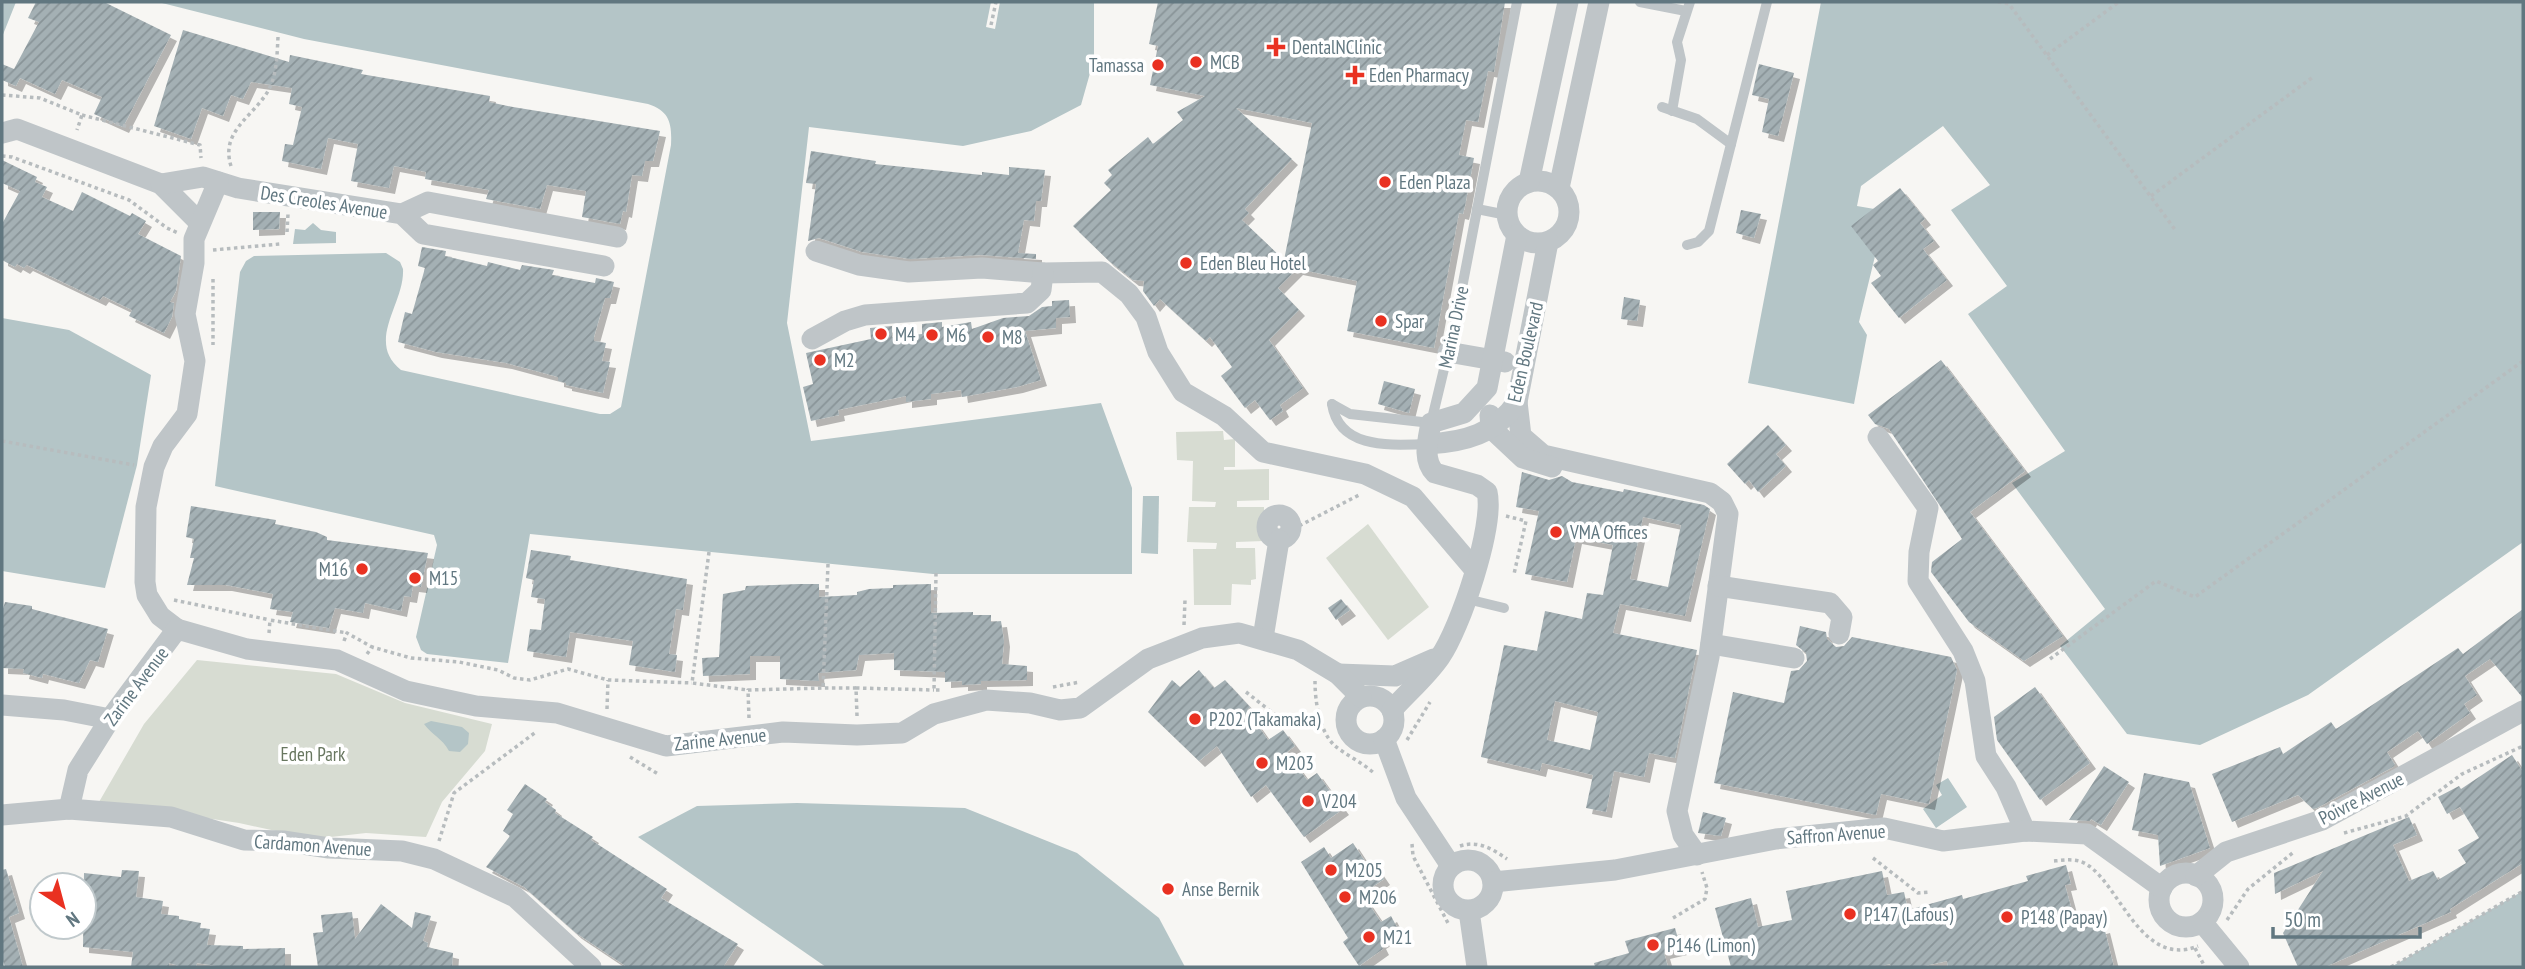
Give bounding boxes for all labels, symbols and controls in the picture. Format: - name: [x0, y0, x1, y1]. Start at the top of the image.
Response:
- place label: DentalNClinic: [1292, 35, 1382, 59]
- marker: DentalNClinic: [1266, 37, 1286, 57]
- place label: MCB: [1210, 50, 1240, 74]
- place label: Tamassa: [1089, 53, 1144, 77]
- marker: MCB: [1188, 54, 1204, 70]
- marker: Tamassa: [1150, 57, 1166, 73]
- place label: Eden Pharmacy: [1369, 63, 1470, 87]
- marker: Eden Pharmacy: [1347, 67, 1363, 83]
- place label: Eden Plaza: [1399, 170, 1471, 194]
- marker: Eden Plaza: [1377, 174, 1393, 190]
- street label: Des Creoles Avenue: [259, 180, 389, 224]
- place label: Eden Bleu Hotel: [1200, 251, 1306, 275]
- marker: Eden Bleu Hotel: [1178, 255, 1194, 271]
- street label: Marina Drive: [1433, 284, 1473, 370]
- street label: Eden Boulevard: [1502, 299, 1548, 405]
- place label: Spar: [1395, 309, 1425, 333]
- marker: Spar: [1373, 313, 1389, 329]
- place label: M4: [895, 322, 916, 346]
- place label: M6: [946, 323, 967, 347]
- place label: M8: [1002, 325, 1023, 349]
- marker: M4: [873, 326, 889, 342]
- marker: M6: [924, 327, 940, 343]
- marker: M8: [980, 329, 996, 345]
- place label: M2: [834, 348, 855, 372]
- marker: M2: [812, 352, 828, 368]
- place label: VMA Offices: [1569, 520, 1648, 544]
- marker: VMA Offices: [1548, 524, 1564, 540]
- place label: M16: [319, 557, 348, 581]
- marker: M16: [354, 561, 370, 577]
- place label: M15: [429, 566, 458, 590]
- marker: M15: [407, 570, 423, 586]
- street label: Zarine Avenue: [99, 642, 174, 730]
- place label: P202 (Takamaka): [1209, 707, 1321, 731]
- marker: P202 (Takamaka): [1187, 711, 1203, 727]
- street label: Zarine Avenue: [673, 722, 768, 756]
- park label: Eden Park: [281, 742, 346, 766]
- place label: M203: [1276, 751, 1314, 775]
- marker: M203: [1254, 755, 1270, 771]
- street label: Poivre Avenue: [2314, 766, 2408, 830]
- place label: V204: [1321, 789, 1357, 813]
- marker: V204: [1300, 793, 1316, 809]
- street label: Saffron Avenue: [1786, 819, 1886, 849]
- street label: Cardamon Avenue: [254, 829, 373, 861]
- place label: M205: [1345, 858, 1383, 882]
- marker: M205: [1323, 862, 1339, 878]
- north arrow: [28, 871, 98, 941]
- place label: Anse Bernik: [1182, 877, 1260, 901]
- marker: Anse Bernik: [1160, 881, 1176, 897]
- place label: M206: [1359, 885, 1397, 909]
- marker: M206: [1337, 889, 1353, 905]
- scale bar: [2273, 895, 2420, 939]
- place label: P147 (Lafous): [1864, 902, 1954, 926]
- place label: P148 (Papay): [2021, 905, 2107, 929]
- marker: P147 (Lafous): [1842, 906, 1858, 922]
- text: 50 m: [2284, 906, 2321, 933]
- text: N: [62, 907, 84, 932]
- marker: P148 (Papay): [1999, 909, 2015, 925]
- place label: M21: [1383, 925, 1412, 949]
- marker: M21: [1361, 929, 1377, 945]
- place label: P146 (Limon): [1667, 933, 1756, 957]
- marker: P146 (Limon): [1645, 937, 1661, 953]

